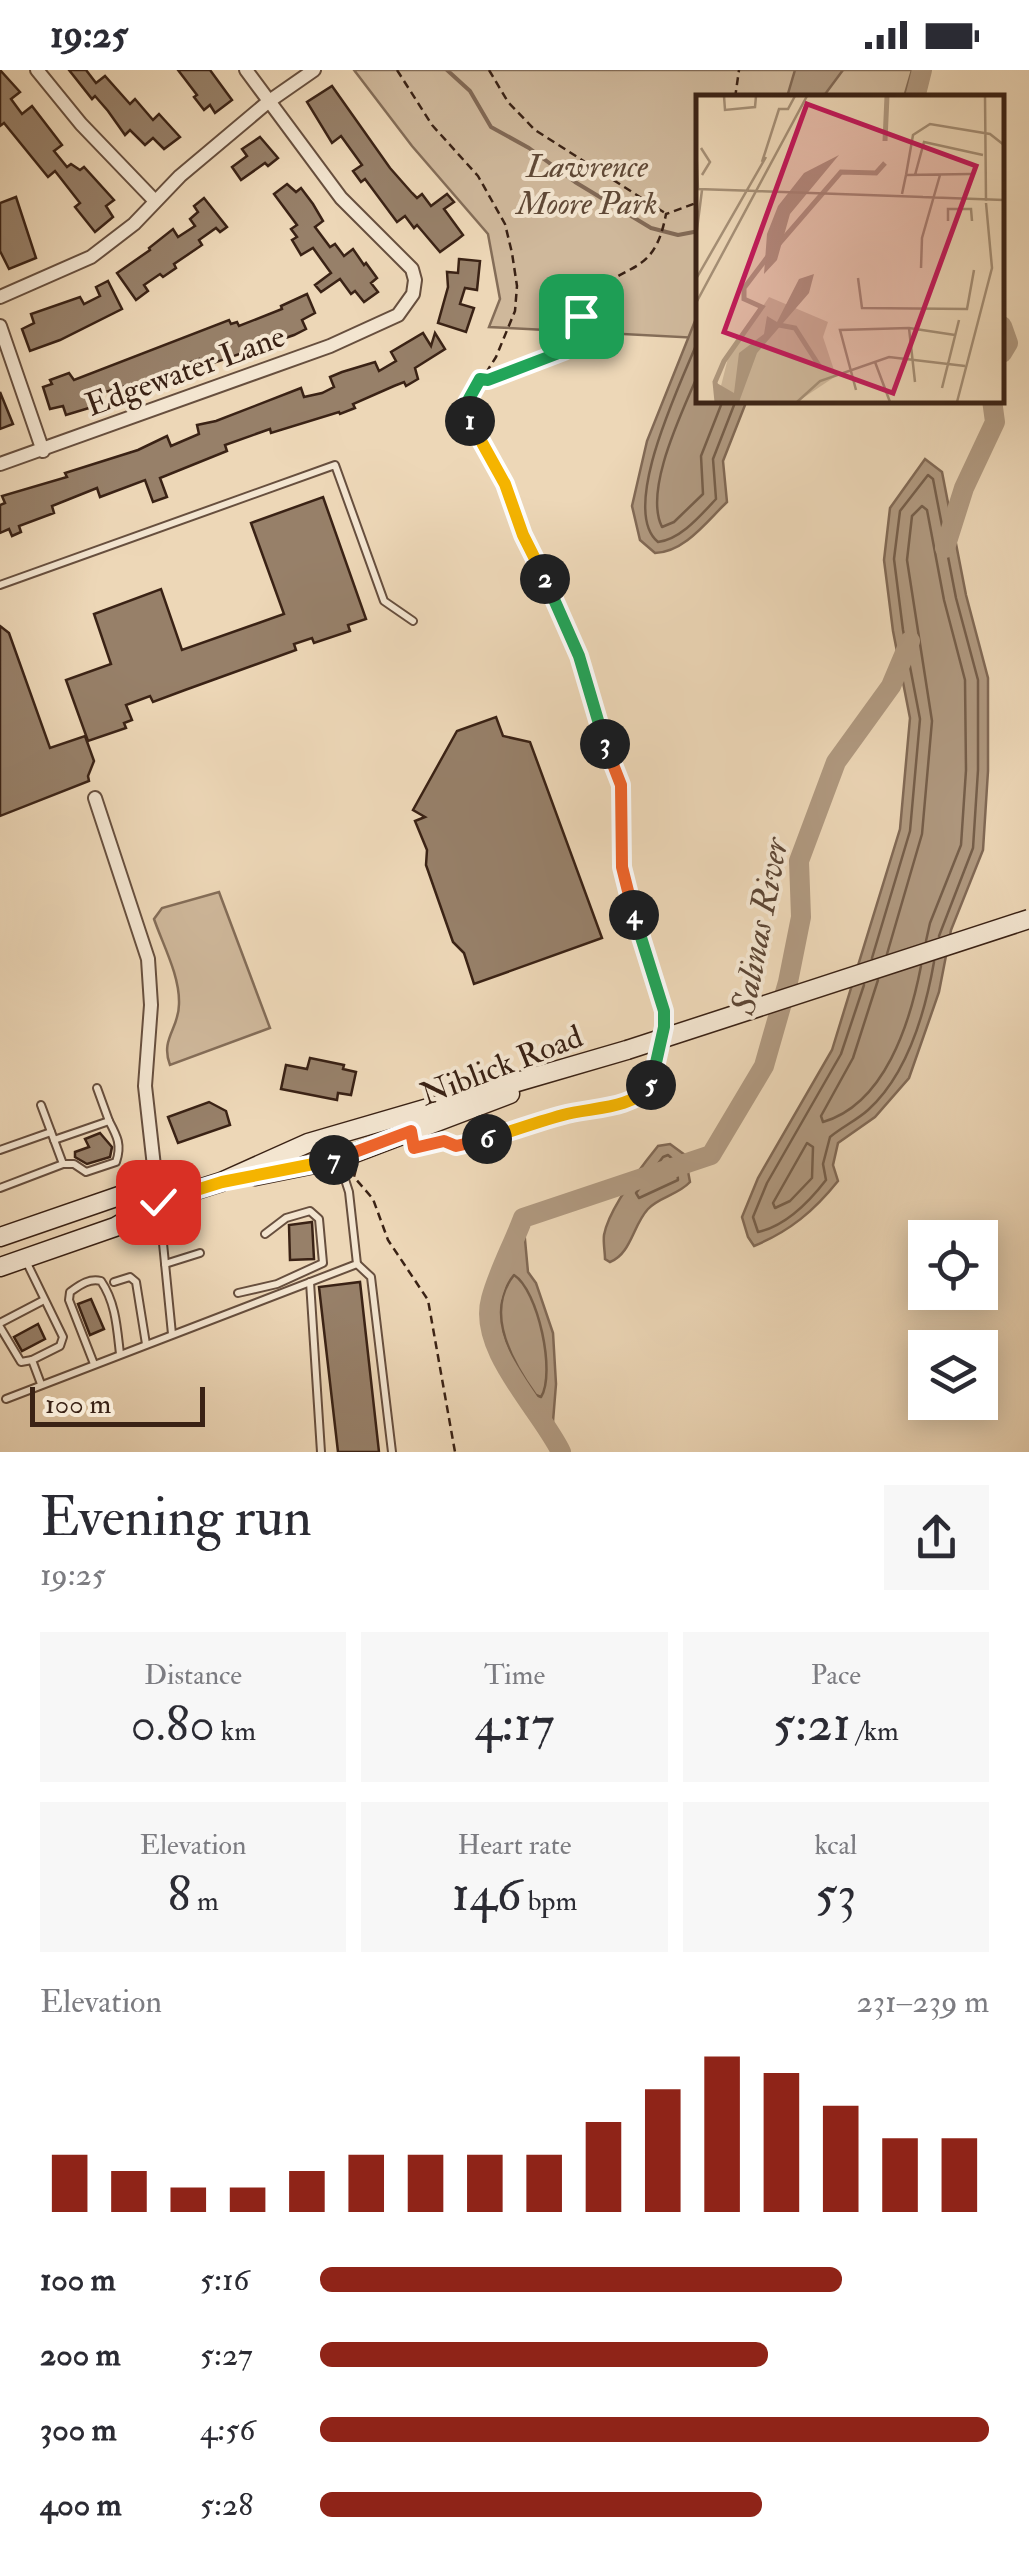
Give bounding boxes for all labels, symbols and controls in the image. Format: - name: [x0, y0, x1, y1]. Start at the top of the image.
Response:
- text: 19:25: [50, 11, 128, 59]
- inset map: [696, 95, 1004, 402]
- park label: Lawrence Moore Park: [514, 147, 658, 224]
- pin: [539, 274, 624, 359]
- icon: arrive: [554, 289, 609, 344]
- street label: Edgewater Lane: [80, 316, 291, 426]
- pin: 1: [445, 396, 495, 446]
- text: 1: [465, 403, 475, 438]
- pin: 2: [520, 554, 570, 604]
- text: 2: [538, 561, 552, 596]
- pin: 3: [580, 719, 630, 769]
- text: 3: [600, 726, 610, 761]
- water label: Salinas River: [721, 832, 799, 1019]
- pin: 4: [609, 890, 659, 940]
- text: 4: [626, 897, 642, 932]
- street label: Niblick Road: [414, 1017, 588, 1115]
- pin: 5: [626, 1060, 676, 1110]
- text: 5: [645, 1067, 657, 1102]
- pin: 6: [462, 1114, 512, 1164]
- text: 6: [480, 1121, 494, 1156]
- pin: 7: [309, 1135, 359, 1185]
- text: 7: [328, 1142, 340, 1177]
- pin: [116, 1160, 201, 1245]
- icon: check: [131, 1175, 186, 1230]
- map controls: [908, 1220, 998, 1420]
- button: locate: [908, 1220, 998, 1310]
- button: layers: [908, 1330, 998, 1420]
- scale bar: [30, 1382, 205, 1426]
- text: 100 m: [45, 1387, 111, 1422]
- text: Evening run: [40, 1483, 312, 1552]
- button: share: [884, 1485, 989, 1590]
- text: 19:25: [40, 1555, 106, 1595]
- text: Distance: [144, 1658, 242, 1693]
- text: Time: [484, 1658, 545, 1693]
- text: Pace: [811, 1658, 861, 1693]
- text: 0.80: [130, 1693, 215, 1756]
- text: 4:17: [474, 1693, 555, 1756]
- text: 5:21: [773, 1693, 850, 1756]
- text: km: [215, 1714, 256, 1749]
- text: /km: [850, 1714, 899, 1749]
- text: Elevation: [140, 1828, 247, 1863]
- text: Heart rate: [458, 1828, 571, 1863]
- text: kcal: [814, 1828, 857, 1863]
- text: 8: [168, 1863, 191, 1926]
- text: 146: [452, 1863, 522, 1926]
- text: 53: [815, 1863, 856, 1926]
- text: m: [191, 1884, 219, 1919]
- text: bpm: [522, 1884, 577, 1919]
- text: Elevation: [40, 1982, 162, 2022]
- text: 231–239 m: [856, 1982, 989, 2022]
- text: 100 m: [40, 2260, 116, 2300]
- text: 5:16: [200, 2260, 249, 2300]
- text: 200 m: [40, 2335, 121, 2375]
- text: 5:27: [200, 2335, 253, 2375]
- text: 300 m: [40, 2410, 117, 2450]
- text: 4:56: [200, 2410, 255, 2450]
- text: 400 m: [40, 2485, 122, 2525]
- text: 5:28: [200, 2485, 253, 2525]

